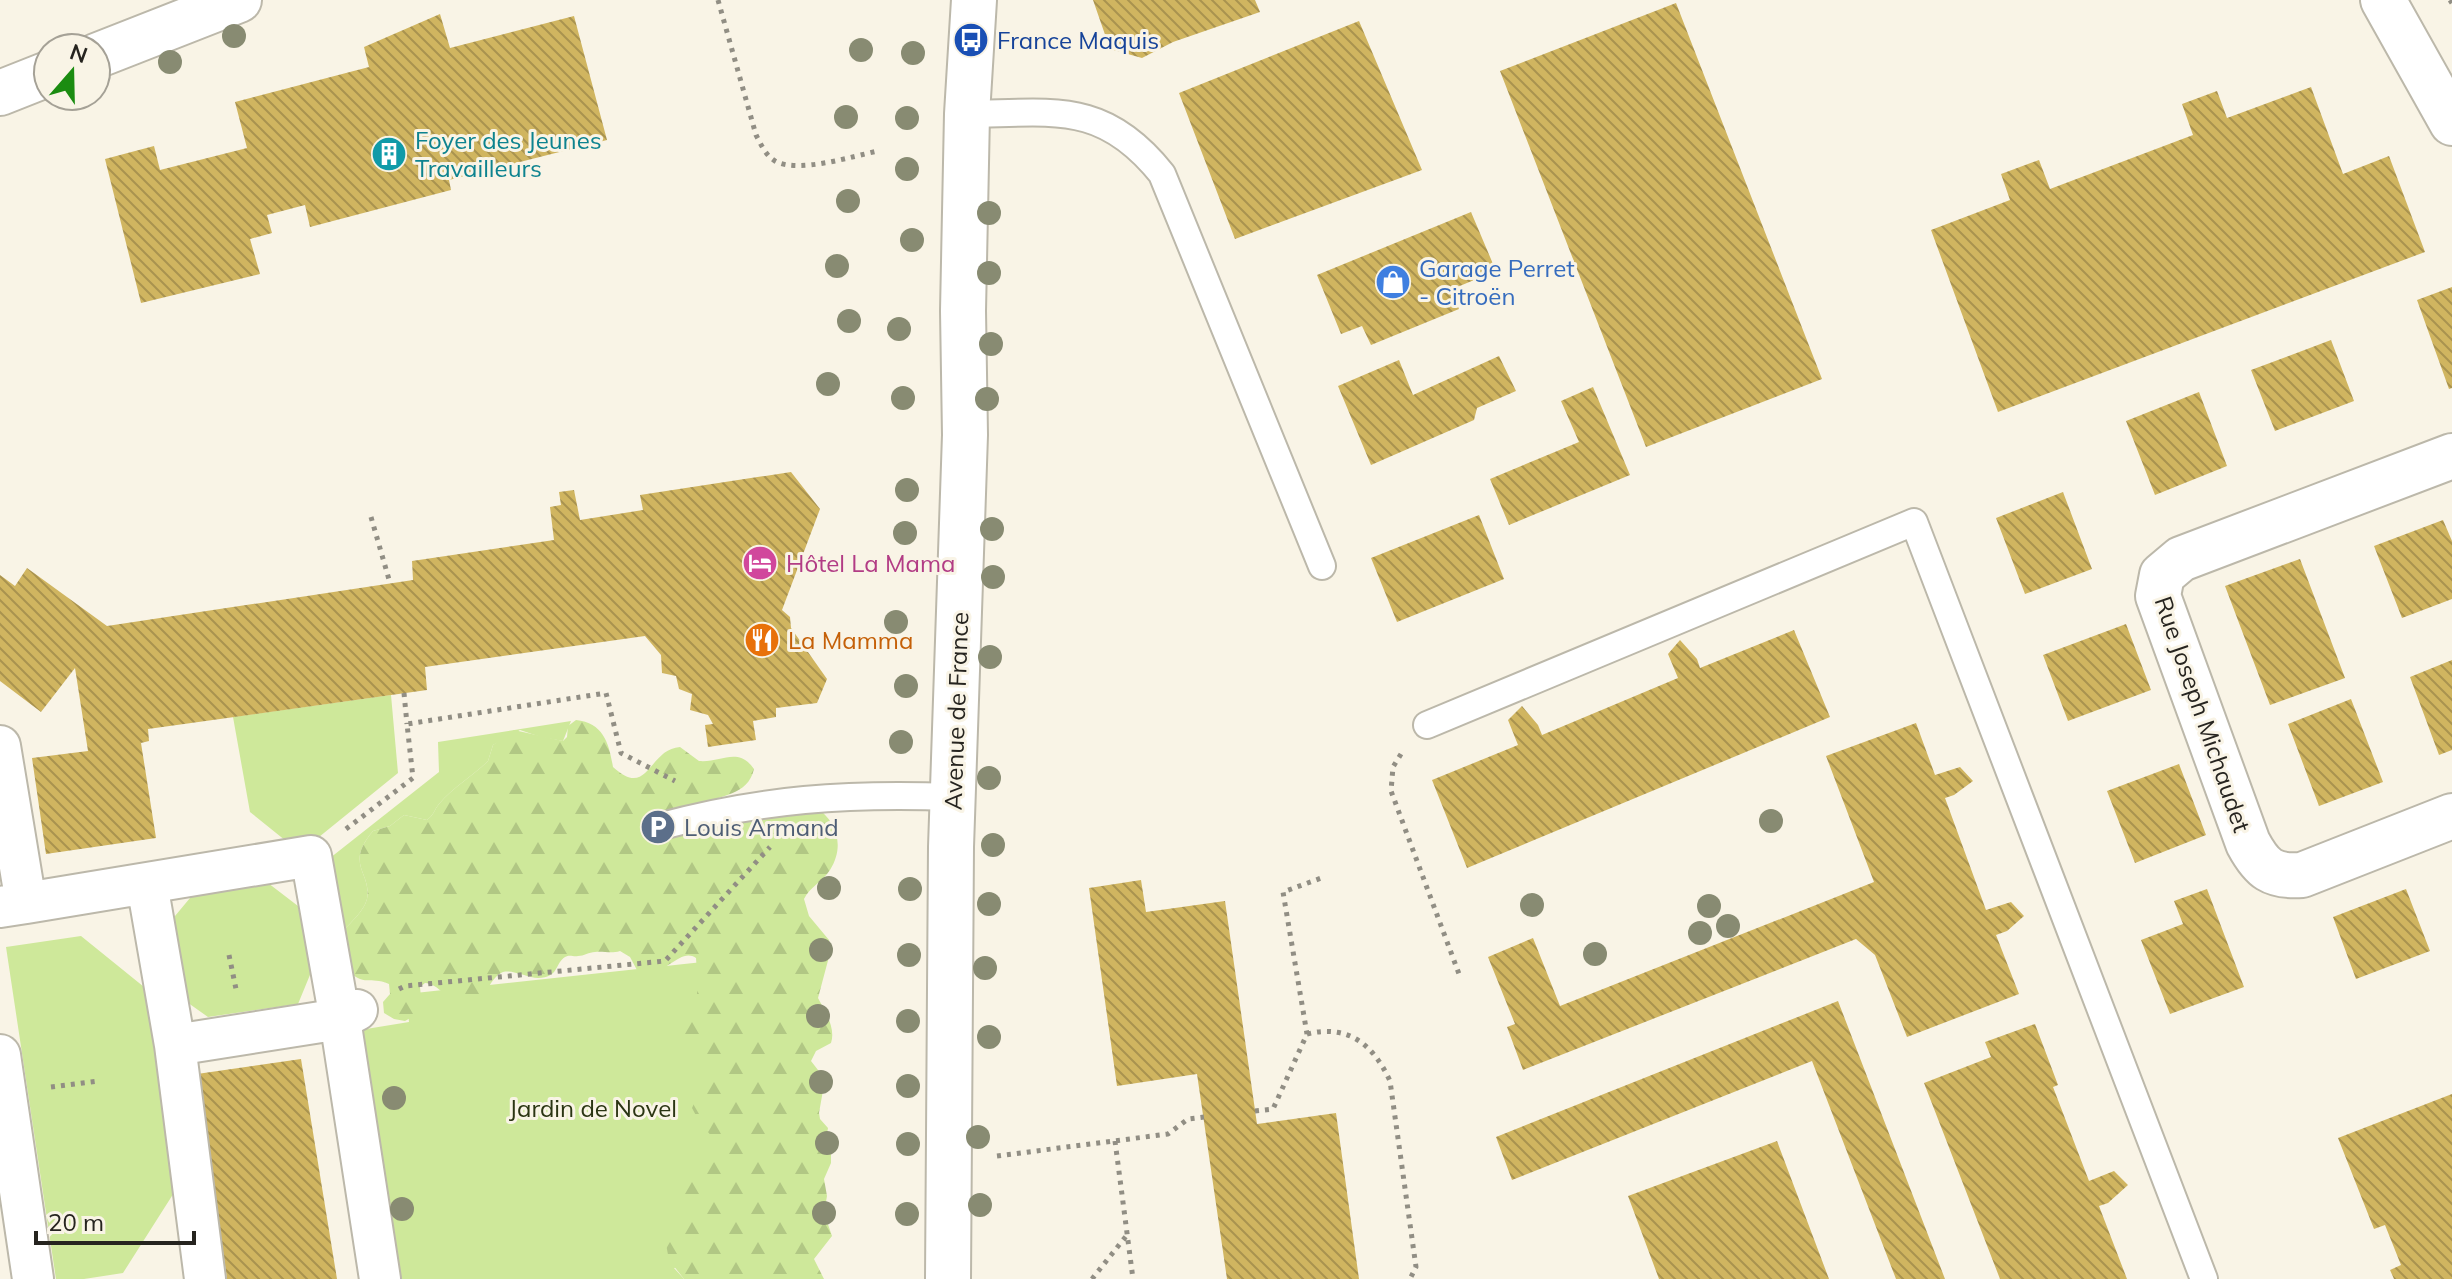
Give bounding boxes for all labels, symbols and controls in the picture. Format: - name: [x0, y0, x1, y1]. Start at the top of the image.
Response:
- bus stop icon: France Maquis: [952, 21, 990, 59]
- place label: France Maquis: [997, 25, 1159, 55]
- north arrow: [32, 32, 112, 112]
- text: N: [66, 37, 91, 69]
- place label: Foyer des Jeunes Travailleurs: [415, 125, 602, 183]
- building icon: Foyer des Jeunes Travailleurs: [370, 135, 408, 173]
- place label: Garage Perret - Citroën: [1419, 253, 1575, 311]
- shop icon: Garage Perret - Citroën: [1374, 263, 1412, 301]
- hotel icon: Hôtel La Mama: [741, 544, 779, 582]
- place label: Hôtel La Mama: [786, 548, 956, 578]
- street label: Rue Joseph Michaudet: [2149, 592, 2257, 836]
- street label: Avenue de France: [938, 611, 974, 811]
- restaurant icon: La Mamma: [743, 621, 781, 659]
- place label: La Mamma: [788, 625, 913, 655]
- parking icon: Louis Armand: [639, 808, 677, 846]
- place label: Louis Armand: [684, 812, 839, 842]
- park label: Jardin de Novel: [509, 1093, 677, 1123]
- scale bar: [36, 1195, 194, 1245]
- text: 20 m: [48, 1207, 104, 1237]

